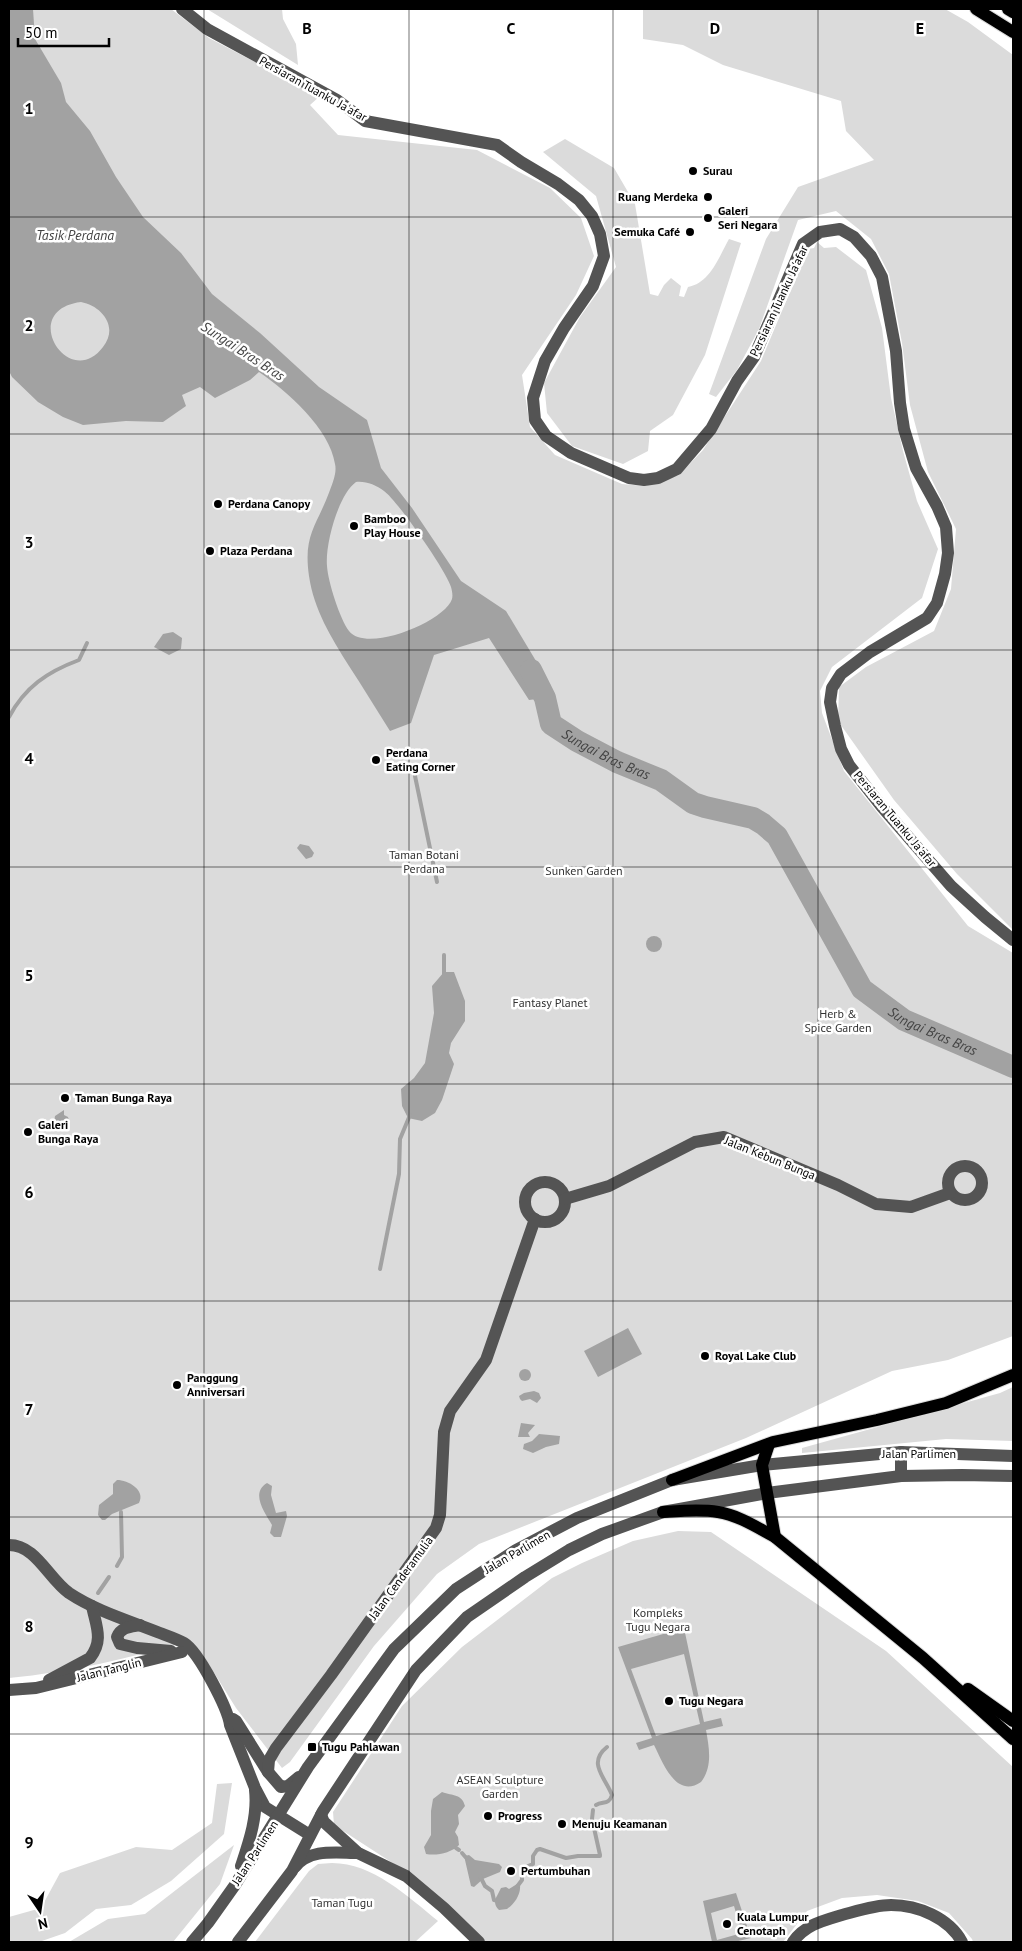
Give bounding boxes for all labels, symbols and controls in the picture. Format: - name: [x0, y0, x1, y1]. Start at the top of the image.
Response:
- scale bar: [18, 15, 109, 47]
- text: B: [302, 18, 312, 38]
- text: C: [507, 18, 516, 38]
- text: D: [710, 18, 720, 38]
- text: E: [916, 18, 924, 38]
- text: 50 m: [25, 23, 58, 42]
- street label: Persiaran Tuanku Ja'afar: [257, 53, 370, 124]
- text: 1: [24, 98, 34, 118]
- place label: Surau: [703, 163, 732, 178]
- marker: Surau: [687, 165, 699, 177]
- place label: Ruang Merdeka: [618, 189, 698, 204]
- marker: Ruang Merdeka: [702, 191, 714, 203]
- place label: Galeri Seri Negara: [718, 203, 777, 232]
- marker: Galeri Seri Negara: [702, 212, 714, 224]
- place label: Semuka Café: [614, 224, 680, 239]
- water label: Tasik Perdana: [36, 226, 114, 244]
- marker: Semuka Café: [684, 226, 696, 238]
- street label: Persiaran Tuanku Ja'afar: [746, 243, 811, 359]
- text: 2: [24, 315, 34, 335]
- water label: Sungai Bras Bras: [198, 317, 289, 385]
- place label: Perdana Canopy: [228, 496, 310, 511]
- marker: Perdana Canopy: [212, 498, 224, 510]
- place label: Bamboo Play House: [364, 511, 421, 540]
- marker: Bamboo Play House: [348, 520, 360, 532]
- text: 3: [24, 532, 34, 552]
- place label: Plaza Perdana: [220, 543, 293, 558]
- marker: Plaza Perdana: [204, 545, 216, 557]
- water label: Sungai Bras Bras: [559, 725, 653, 784]
- place label: Perdana Eating Corner: [386, 745, 456, 774]
- text: 4: [24, 748, 34, 768]
- marker: Perdana Eating Corner: [370, 754, 382, 766]
- street label: Persiaran Tuanku Ja'afar: [851, 768, 940, 870]
- park label: Taman Botani Perdana: [389, 847, 459, 876]
- park label: Sunken Garden: [545, 863, 623, 878]
- text: 5: [24, 965, 34, 985]
- park label: Fantasy Planet: [512, 995, 588, 1010]
- water label: Sungai Bras Bras: [885, 1002, 980, 1060]
- park label: Herb & Spice Garden: [804, 1006, 872, 1035]
- place label: Taman Bunga Raya: [75, 1090, 172, 1105]
- marker: Taman Bunga Raya: [59, 1092, 71, 1104]
- place label: Galeri Bunga Raya: [38, 1117, 98, 1146]
- marker: Galeri Bunga Raya: [22, 1126, 34, 1138]
- street label: Jalan Kebun Bunga: [722, 1132, 818, 1183]
- text: 6: [24, 1182, 34, 1202]
- place label: Royal Lake Club: [715, 1348, 797, 1363]
- marker: Royal Lake Club: [699, 1350, 711, 1362]
- place label: Panggung Anniversari: [187, 1370, 245, 1399]
- marker: Panggung Anniversari: [171, 1379, 183, 1391]
- text: 7: [24, 1399, 34, 1419]
- street label: Jalan Parlimen: [881, 1446, 956, 1461]
- street label: Jalan Parlimen: [480, 1527, 553, 1577]
- street label: Jalan Cenderamulia: [365, 1533, 436, 1623]
- park label: Kompleks Tugu Negara: [626, 1605, 690, 1634]
- text: 8: [24, 1616, 34, 1636]
- street label: Jalan Tanglin: [74, 1654, 143, 1685]
- place label: Tugu Negara: [679, 1693, 743, 1708]
- marker: Tugu Negara: [663, 1695, 675, 1707]
- place label: Tugu Pahlawan: [322, 1739, 400, 1754]
- marker: Tugu Pahlawan: [306, 1741, 318, 1753]
- park label: ASEAN Sculpture Garden: [456, 1772, 544, 1801]
- place label: Progress: [498, 1808, 542, 1823]
- marker: Progress: [482, 1810, 494, 1822]
- place label: Menuju Keamanan: [572, 1816, 667, 1831]
- street label: Jalan Parlimen: [228, 1818, 281, 1889]
- marker: Menuju Keamanan: [556, 1818, 568, 1830]
- text: 9: [24, 1832, 34, 1852]
- place label: Pertumbuhan: [521, 1863, 590, 1878]
- marker: Pertumbuhan: [505, 1865, 517, 1877]
- north arrow: [15, 1886, 65, 1936]
- park label: Taman Tugu: [311, 1895, 373, 1910]
- place label: Kuala Lumpur Cenotaph: [737, 1909, 809, 1938]
- text: N: [36, 1914, 49, 1933]
- marker: Kuala Lumpur Cenotaph: [721, 1918, 733, 1930]

